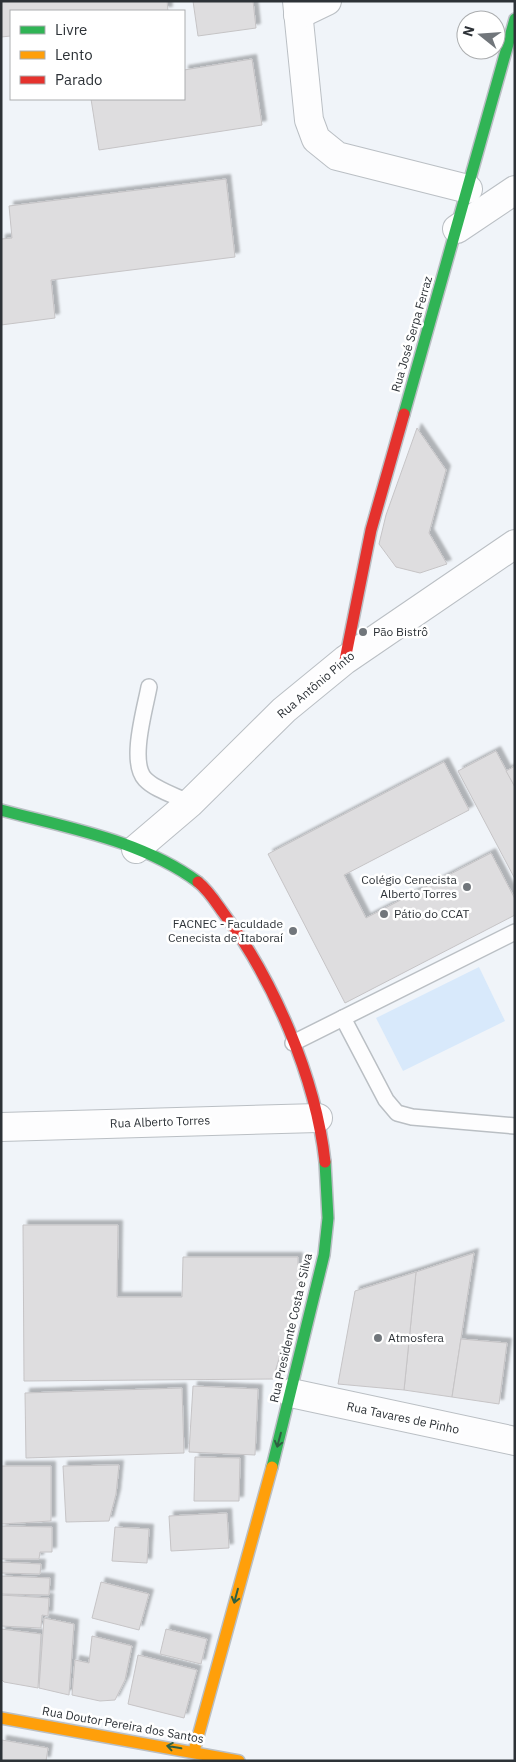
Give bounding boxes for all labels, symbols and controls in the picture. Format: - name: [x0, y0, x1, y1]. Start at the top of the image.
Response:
- legend: [10, 10, 185, 100]
- north arrow: [456, 10, 506, 60]
- text: Livre: [55, 20, 87, 39]
- text: N: [458, 24, 479, 39]
- text: Lento: [55, 45, 93, 64]
- text: Parado: [55, 70, 103, 89]
- street label: Rua José Serpa Ferraz: [388, 274, 435, 393]
- place label: Pão Bistrô: [373, 624, 428, 639]
- marker: Pão Bistrô: [357, 626, 369, 638]
- street label: Rua Antônio Pinto: [274, 648, 358, 721]
- place label: Colégio Cenecista Alberto Torres: [361, 872, 458, 901]
- marker: Colégio Cenecista Alberto Torres: [461, 881, 473, 893]
- place label: Pátio do CCAT: [394, 906, 469, 921]
- marker: Pátio do CCAT: [378, 908, 390, 920]
- place label: FACNEC - Faculdade Cenecista de Itaboraí: [168, 916, 283, 945]
- marker: FACNEC - Faculdade Cenecista de Itaboraí: [287, 925, 299, 937]
- street label: Rua Alberto Torres: [110, 1112, 211, 1131]
- street label: Rua Presidente Costa e Silva: [266, 1251, 315, 1404]
- place label: Atmosfera: [388, 1330, 445, 1345]
- marker: Atmosfera: [372, 1332, 384, 1344]
- street label: Rua Tavares de Pinho: [345, 1398, 461, 1437]
- one-way arrow: [273, 1431, 283, 1447]
- one-way arrow: [231, 1588, 240, 1604]
- street label: Rua Doutor Pereira dos Santos: [41, 1703, 205, 1746]
- one-way arrow: [167, 1742, 183, 1752]

